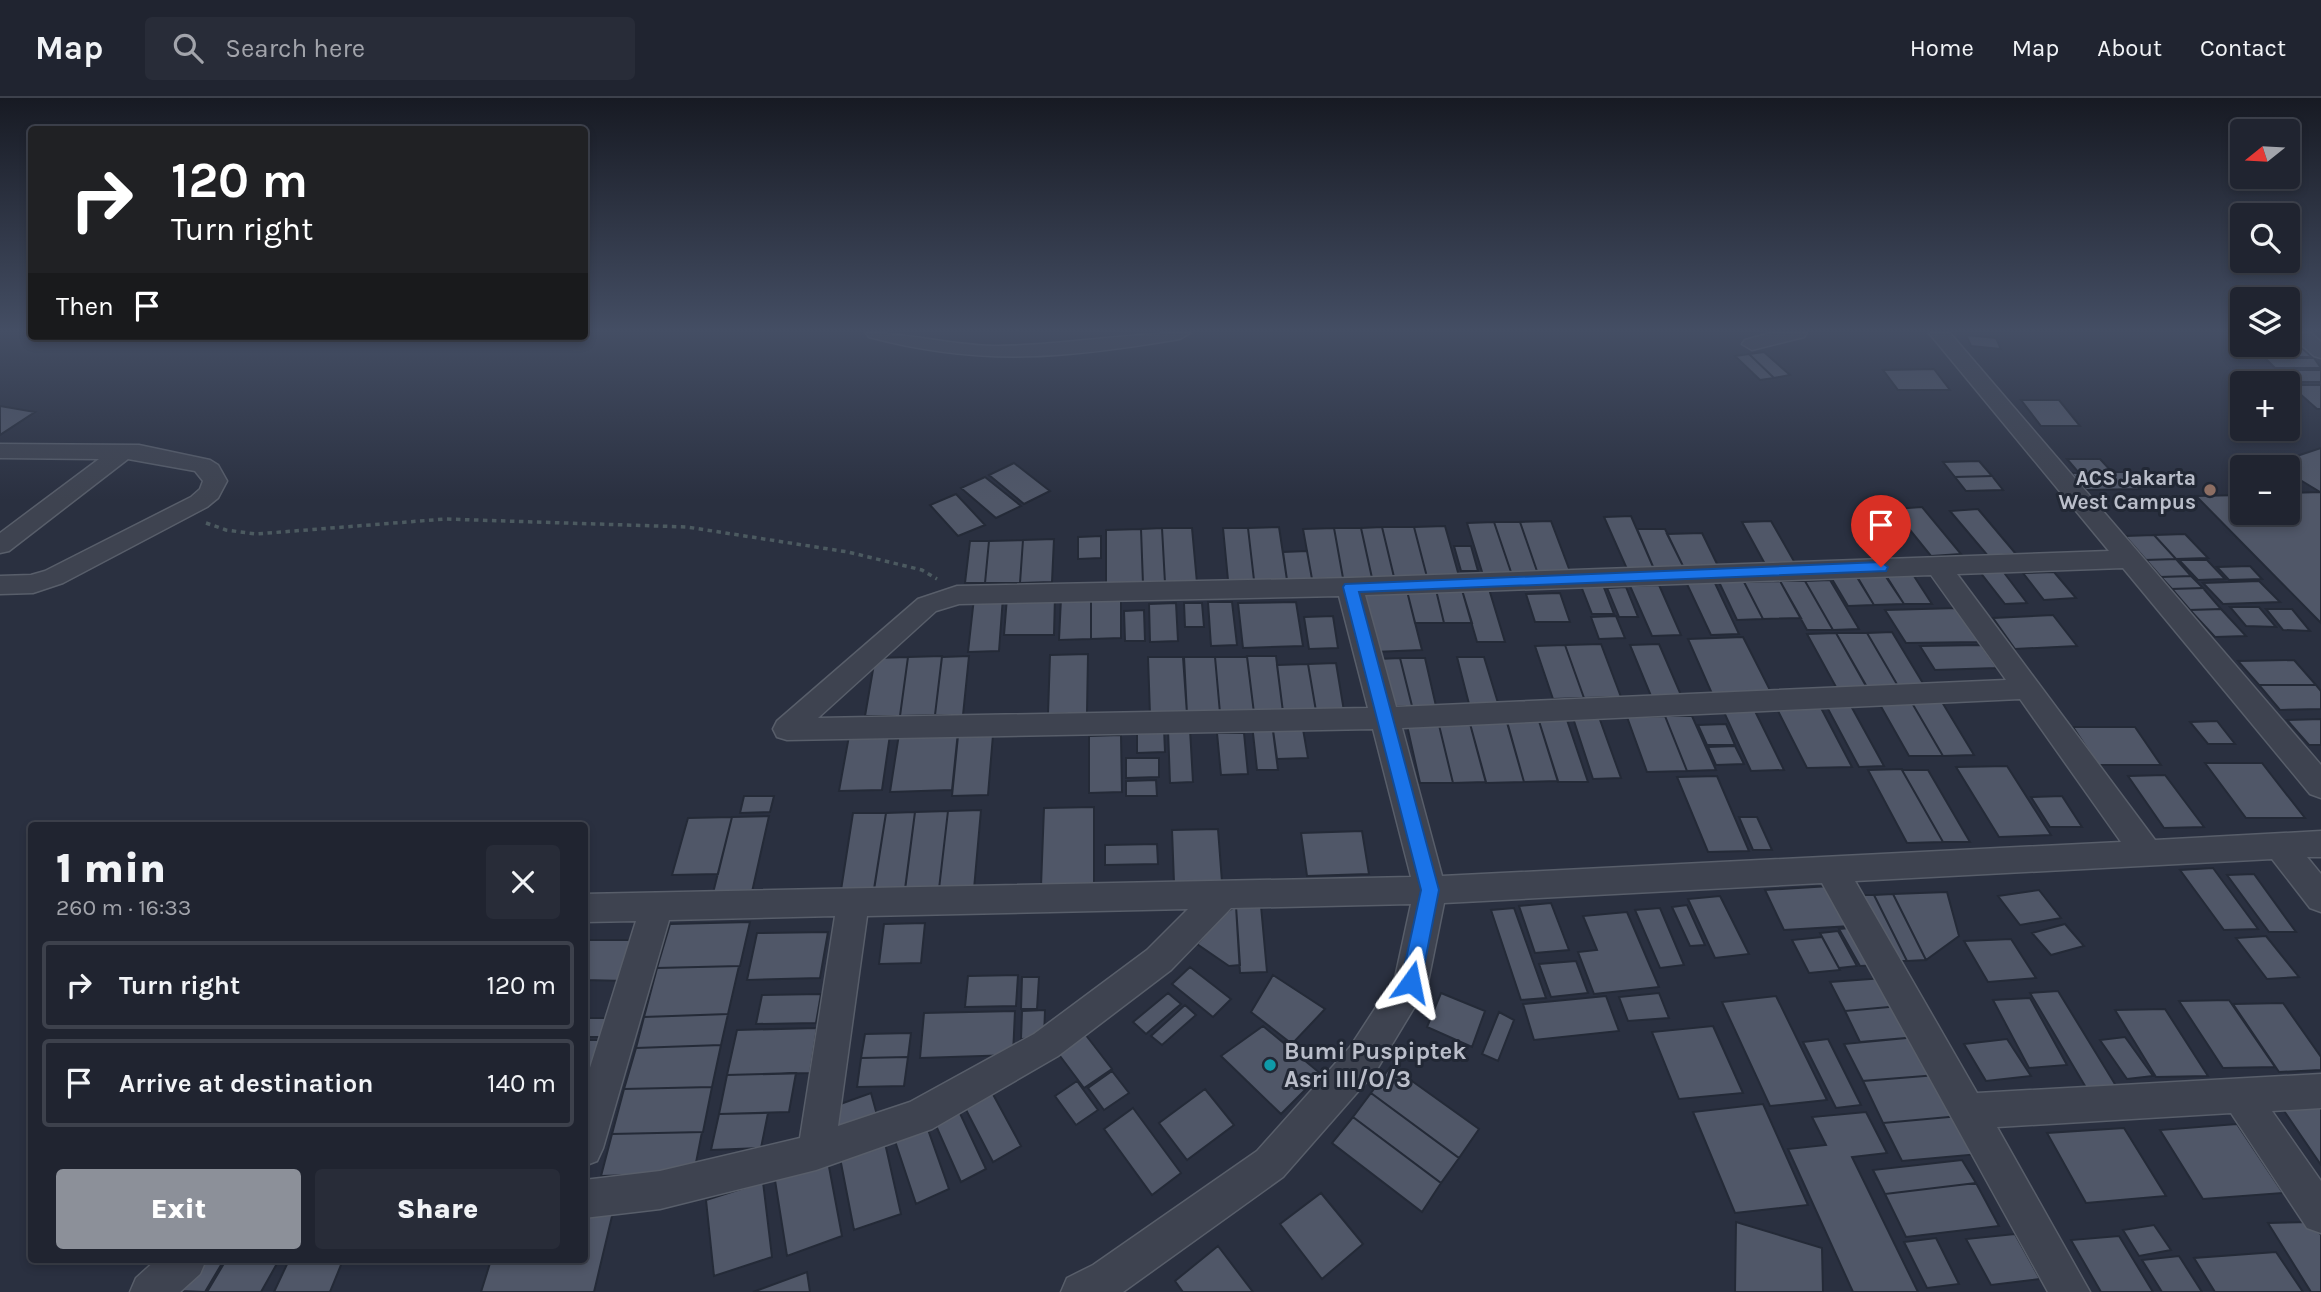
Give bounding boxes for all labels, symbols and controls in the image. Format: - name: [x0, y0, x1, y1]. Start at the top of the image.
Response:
- search box: [145, 17, 635, 80]
- text: Map: [35, 29, 103, 67]
- icon: search: [169, 29, 207, 67]
- text: Search here: [225, 33, 365, 64]
- text: Home: [1910, 34, 1974, 62]
- text: Map: [2012, 34, 2059, 62]
- text: About: [2097, 34, 2162, 62]
- text: Contact: [2200, 34, 2286, 62]
- north arrow: [2230, 119, 2300, 189]
- map controls: [2230, 119, 2300, 525]
- text: 120 m: [171, 152, 308, 209]
- icon: right: [56, 154, 147, 245]
- button: search: [2230, 203, 2300, 273]
- text: Turn right: [171, 211, 313, 248]
- icon: arrive: [128, 287, 166, 325]
- button: layers: [2230, 287, 2300, 357]
- text: Then: [56, 291, 114, 322]
- button: +: [2230, 371, 2300, 441]
- button: −: [2230, 455, 2300, 525]
- place label: ACS Jakarta West Campus: [2059, 466, 2196, 514]
- marker: ACS Jakarta West Campus: [2202, 482, 2218, 498]
- pin: [1851, 495, 1911, 567]
- icon: arrive: [1862, 506, 1900, 544]
- text: 1 min: [56, 843, 166, 893]
- button: close: [486, 845, 560, 919]
- text: 260 m · 16:33: [56, 894, 191, 921]
- position arrow: [1374, 945, 1448, 1019]
- icon: right: [60, 966, 98, 1004]
- text: Turn right: [119, 970, 240, 1001]
- text: 120 m: [486, 970, 556, 1001]
- place label: Bumi Puspiptek Asri III/O/3: [1284, 1037, 1467, 1093]
- marker: Bumi Puspiptek Asri III/O/3: [1262, 1057, 1278, 1073]
- icon: arrive: [60, 1064, 98, 1102]
- text: Arrive at destination: [119, 1068, 373, 1099]
- text: 140 m: [487, 1068, 556, 1099]
- button: Exit: [56, 1169, 301, 1249]
- button: Share: [315, 1169, 560, 1249]

